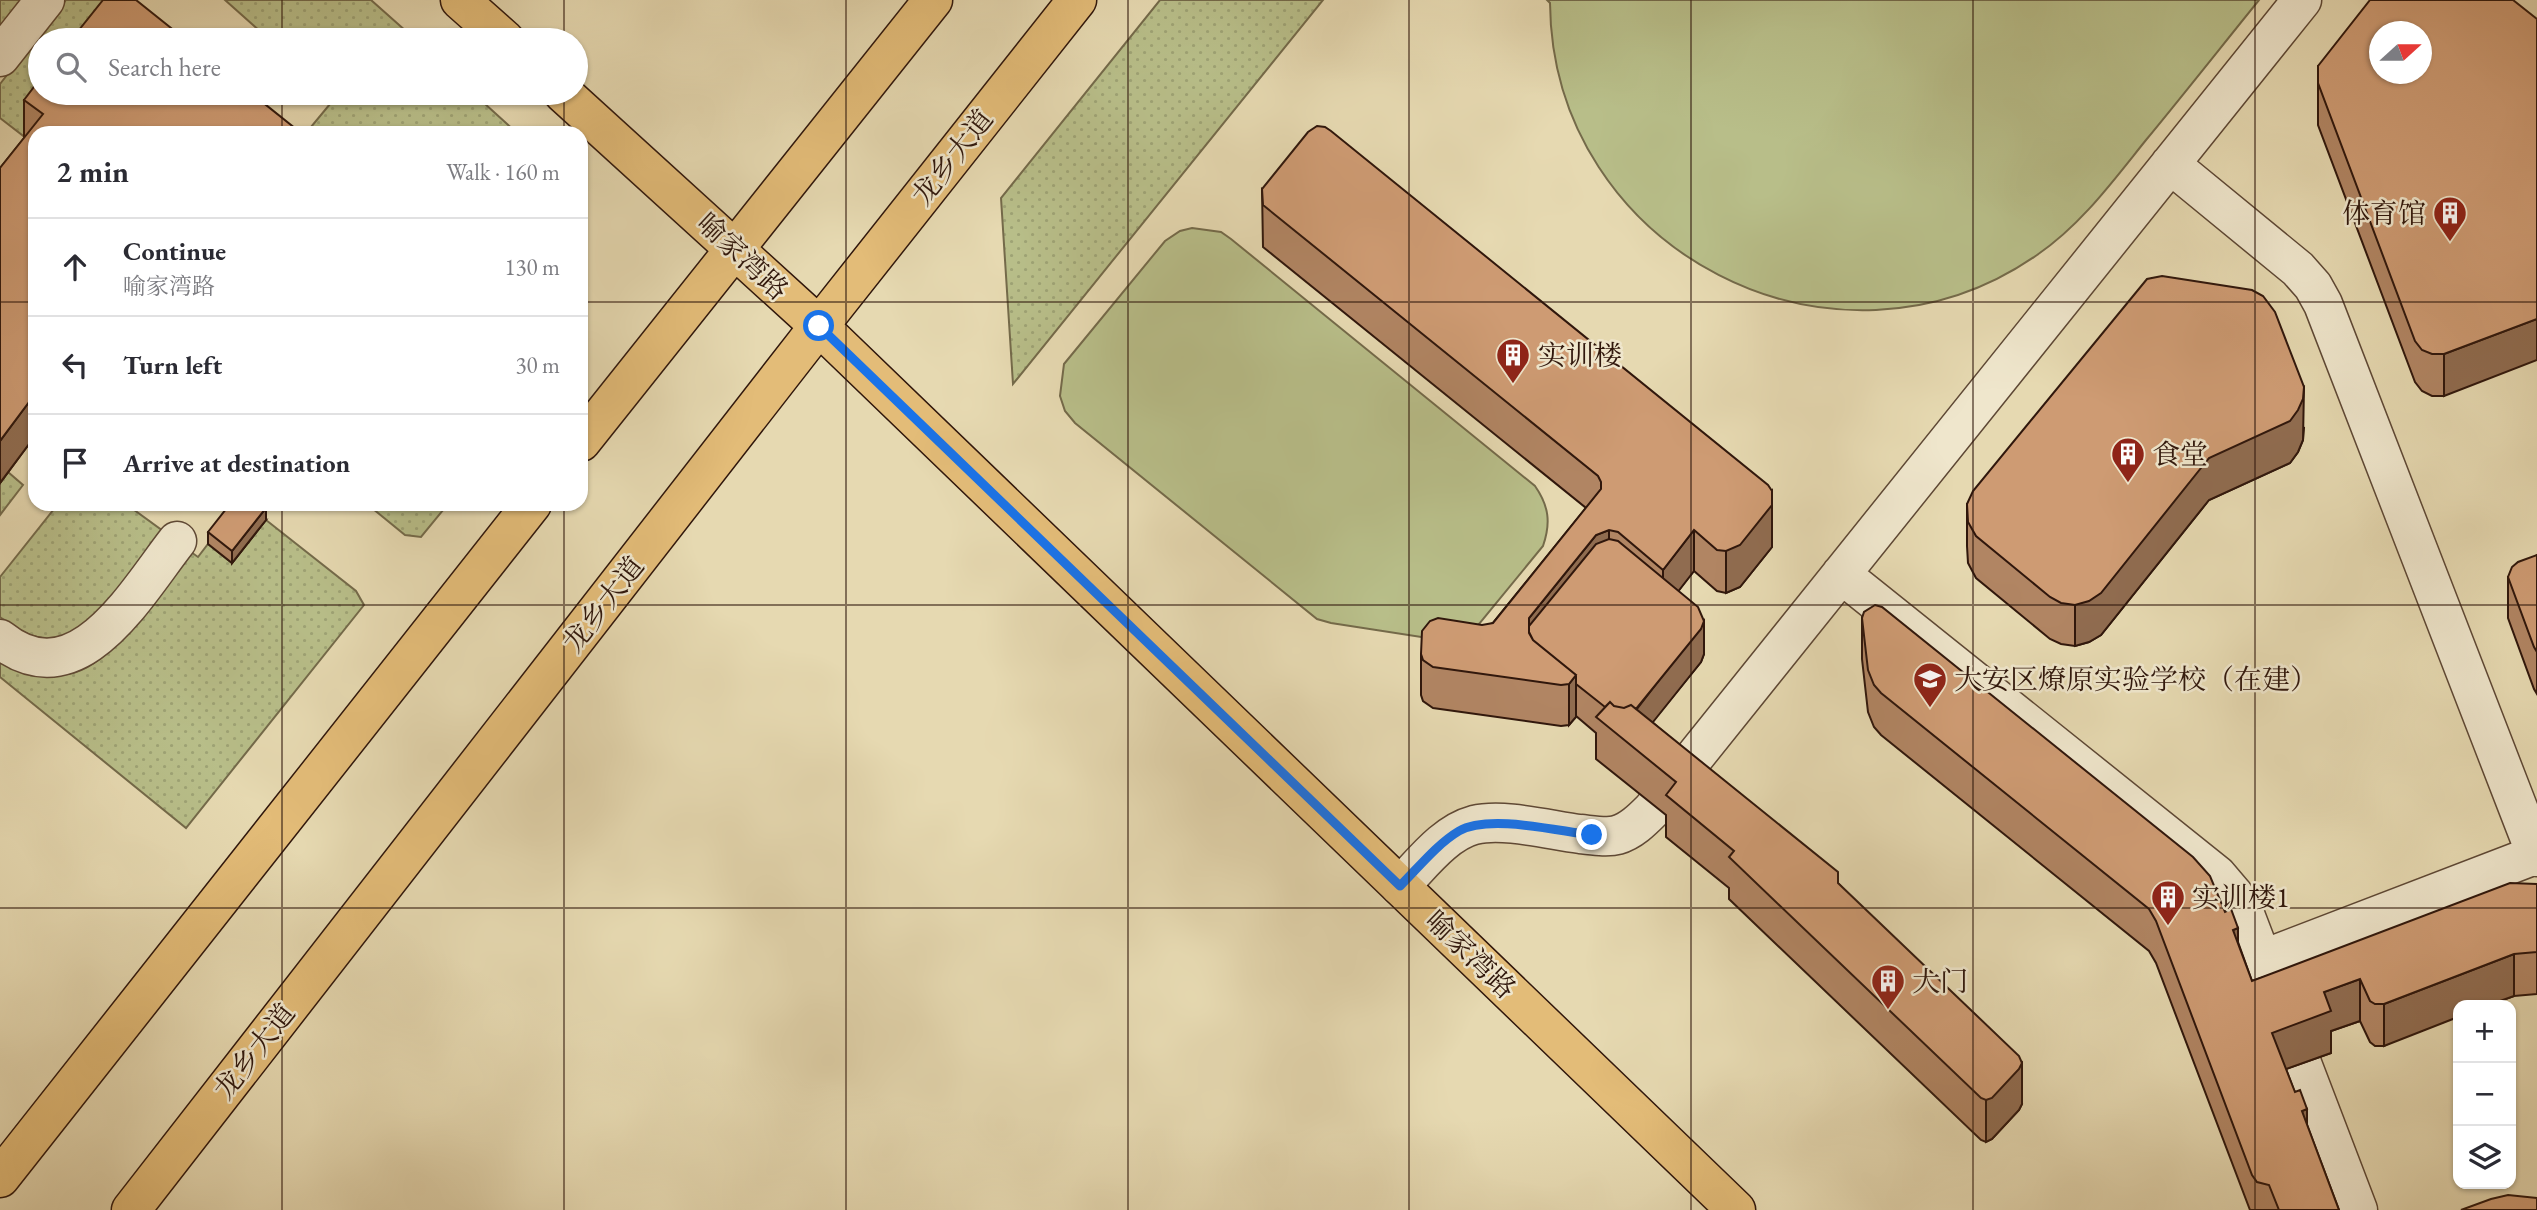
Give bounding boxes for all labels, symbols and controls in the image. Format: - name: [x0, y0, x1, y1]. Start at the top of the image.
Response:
- north arrow: [2369, 21, 2432, 84]
- search box: [28, 28, 588, 105]
- icon: search: [52, 48, 90, 86]
- text: Search here: [108, 50, 221, 84]
- street label: 龙乡大道: [903, 102, 1001, 212]
- text: 2 min: [56, 152, 129, 191]
- text: Walk · 160 m: [446, 157, 560, 187]
- building icon: 体育馆: [2431, 194, 2469, 243]
- place label: 体育馆: [2342, 195, 2426, 231]
- street label: 喻家湾路: [690, 205, 796, 307]
- text: Continue: [123, 234, 226, 268]
- icon: ahead: [56, 248, 94, 286]
- text: 130 m: [504, 252, 560, 282]
- text: 喻家湾路: [123, 271, 215, 301]
- route start: [803, 310, 834, 341]
- building icon: 实训楼: [1494, 336, 1532, 385]
- place label: 实训楼: [1538, 337, 1622, 373]
- icon: left: [56, 346, 94, 384]
- text: Turn left: [123, 348, 222, 382]
- text: 30 m: [515, 350, 560, 380]
- building icon: 食堂: [2109, 435, 2147, 484]
- place label: 食堂: [2152, 436, 2208, 472]
- icon: arrive: [56, 444, 94, 482]
- text: Arrive at destination: [123, 446, 350, 480]
- street label: 龙乡大道: [554, 549, 652, 659]
- school or university icon: 大安区燎原实验学校（在建）: [1911, 660, 1949, 709]
- place label: 大安区燎原实验学校（在建）: [1954, 661, 2318, 697]
- route end: [1576, 819, 1607, 850]
- building icon: 实训楼1: [2149, 878, 2187, 927]
- place label: 实训楼1: [2192, 879, 2289, 915]
- street label: 喻家湾路: [1418, 902, 1524, 1006]
- building icon: 大门: [1869, 962, 1907, 1011]
- place label: 大门: [1912, 963, 1968, 999]
- street label: 龙乡大道: [205, 996, 303, 1106]
- map controls: [2453, 1000, 2516, 1189]
- button: +: [2453, 1000, 2516, 1063]
- button: −: [2453, 1063, 2516, 1126]
- button: layers: [2453, 1126, 2516, 1189]

